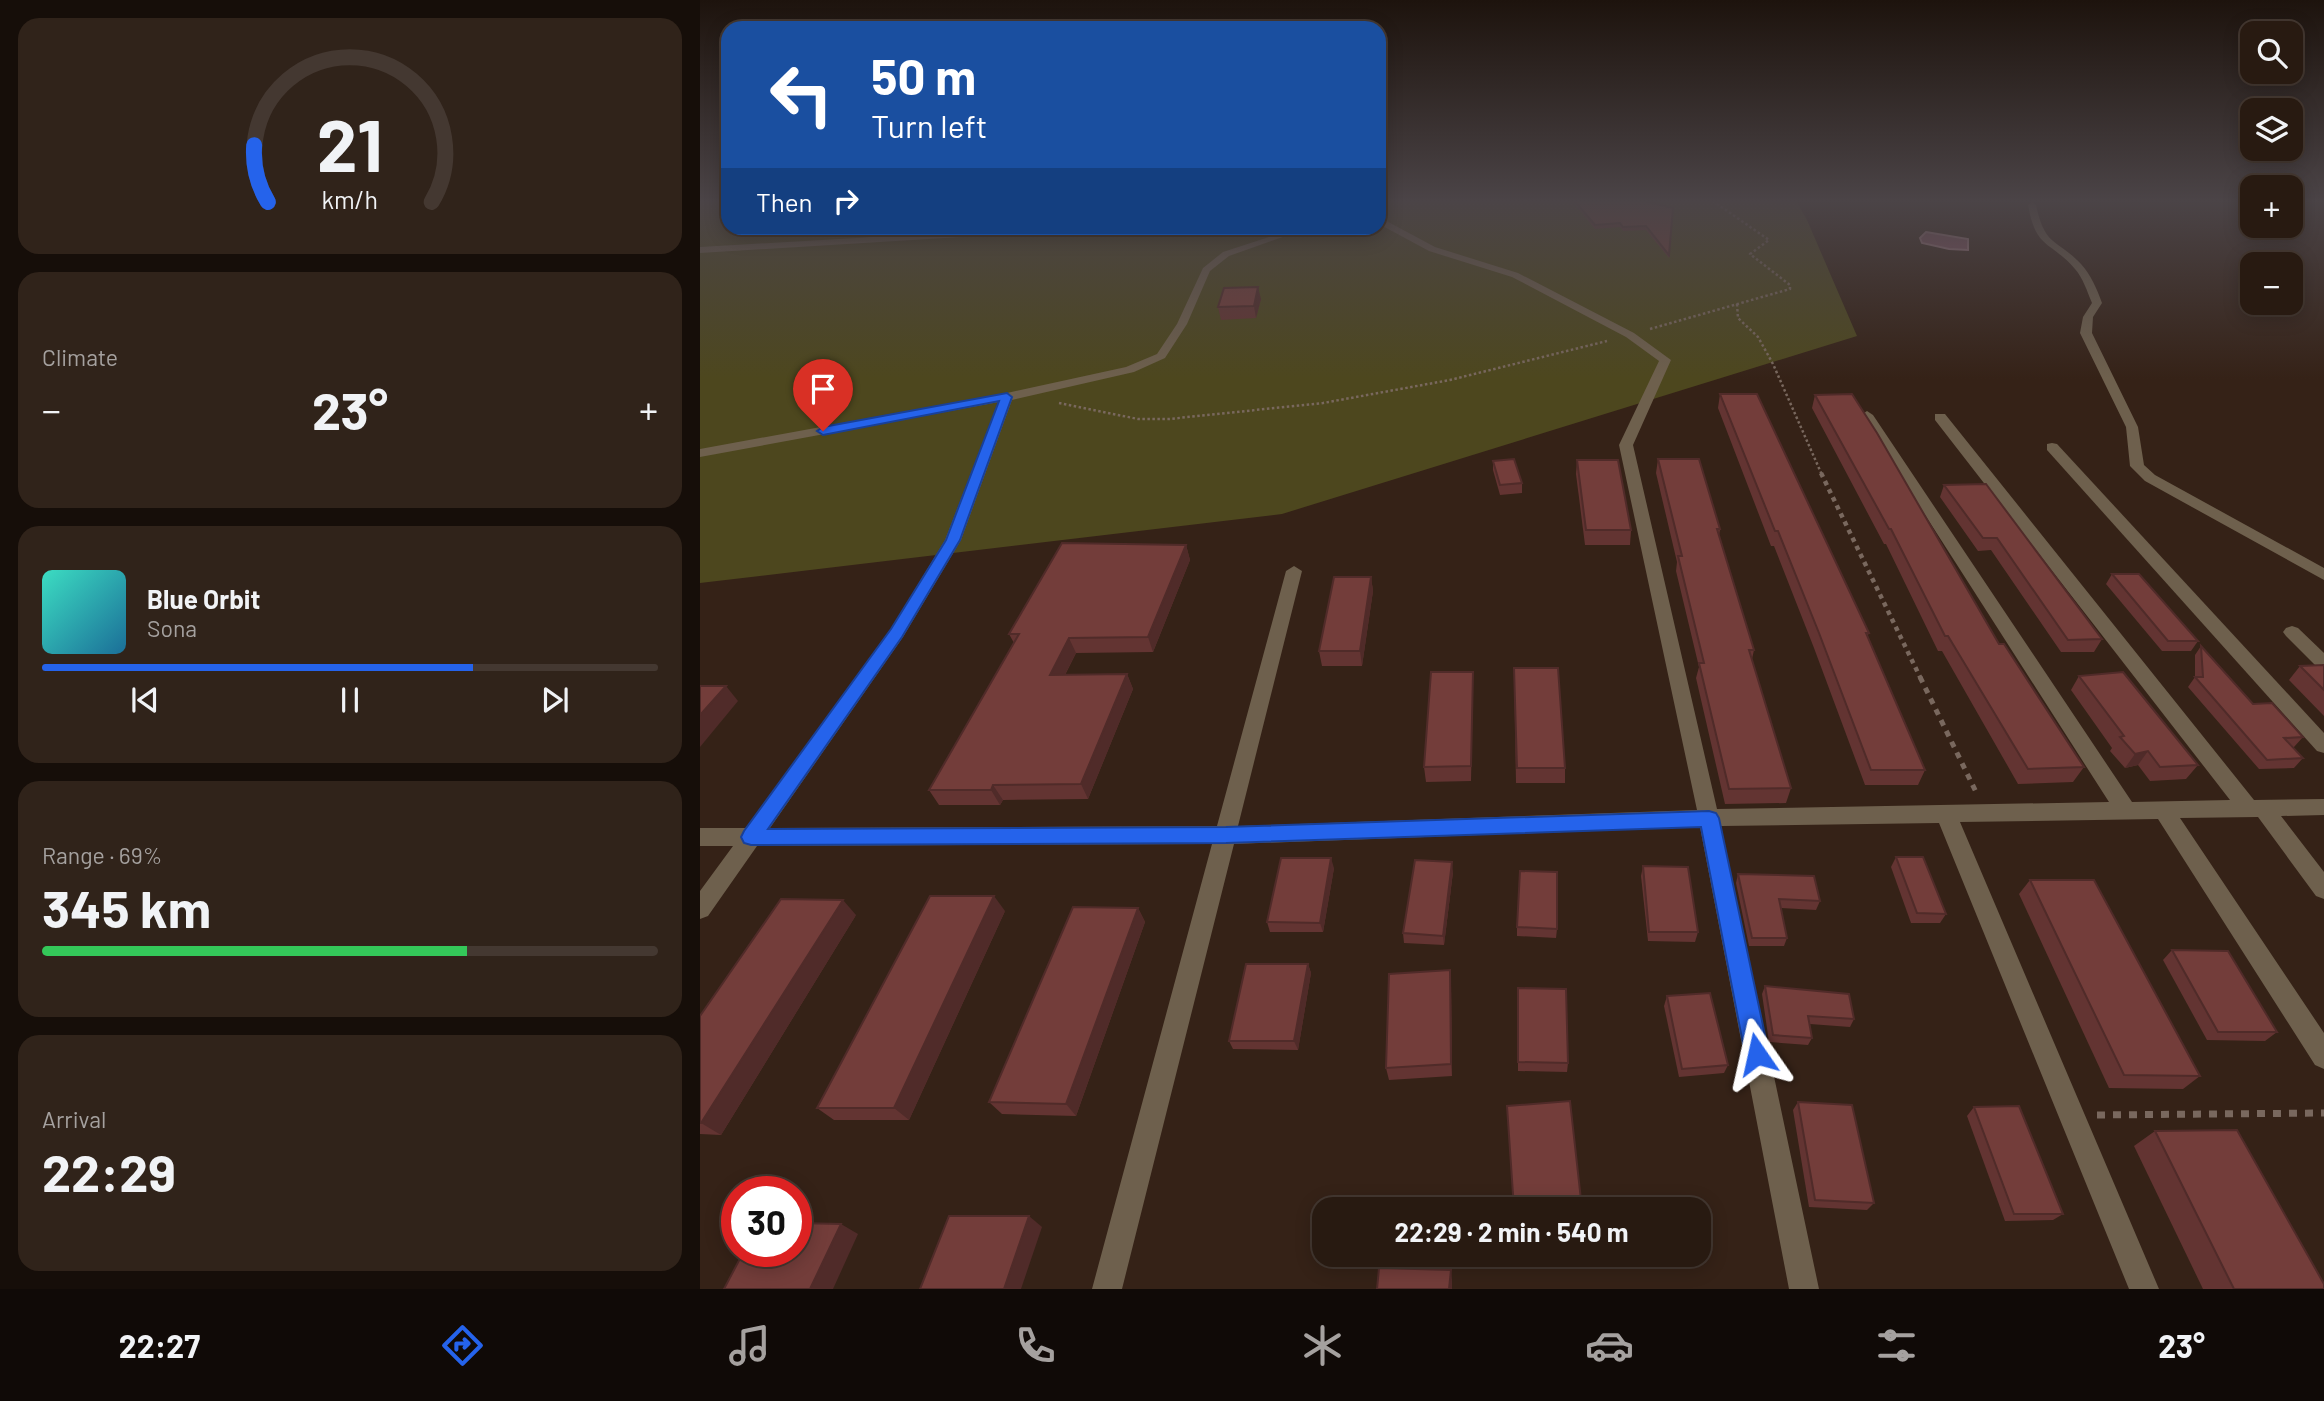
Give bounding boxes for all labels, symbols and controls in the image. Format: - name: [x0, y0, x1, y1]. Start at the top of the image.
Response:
- map controls: [2240, 21, 2303, 315]
- button: search: [2240, 21, 2303, 84]
- text: 50 m: [871, 46, 976, 105]
- icon: left: [756, 49, 847, 140]
- button: layers: [2240, 98, 2303, 161]
- text: 21: [317, 99, 383, 187]
- text: Turn left: [871, 106, 988, 144]
- button: +: [2240, 175, 2303, 238]
- icon: right: [827, 182, 865, 220]
- text: km/h: [322, 184, 378, 214]
- text: Then: [756, 186, 813, 217]
- button: −: [2240, 252, 2303, 315]
- text: Climate: [42, 343, 118, 371]
- pin: [793, 359, 853, 431]
- icon: arrive: [804, 370, 842, 408]
- text: 23°: [312, 378, 388, 440]
- text: −: [42, 386, 61, 432]
- text: +: [639, 386, 658, 432]
- text: Blue Orbit: [147, 583, 260, 614]
- text: Sona: [147, 614, 197, 642]
- icon: previous: [126, 681, 164, 719]
- icon: pause: [331, 681, 369, 719]
- icon: next: [536, 681, 574, 719]
- text: Range · 69%: [42, 841, 162, 869]
- text: 345 km: [42, 876, 211, 938]
- position arrow: [1720, 1017, 1794, 1091]
- text: Arrival: [42, 1105, 106, 1133]
- text: 22:29: [42, 1140, 176, 1202]
- speed limit sign: 30: [721, 1176, 812, 1267]
- text: 22:29 · 2 min · 540 m: [1395, 1216, 1628, 1247]
- icon: directions: [438, 1321, 487, 1370]
- icon: music: [725, 1321, 774, 1370]
- icon: phone: [1011, 1321, 1060, 1370]
- icon: climate: [1298, 1321, 1347, 1370]
- icon: car: [1585, 1321, 1634, 1370]
- icon: filters: [1872, 1321, 1921, 1370]
- text: 22:27: [119, 1326, 200, 1364]
- text: 23°: [2158, 1326, 2205, 1364]

